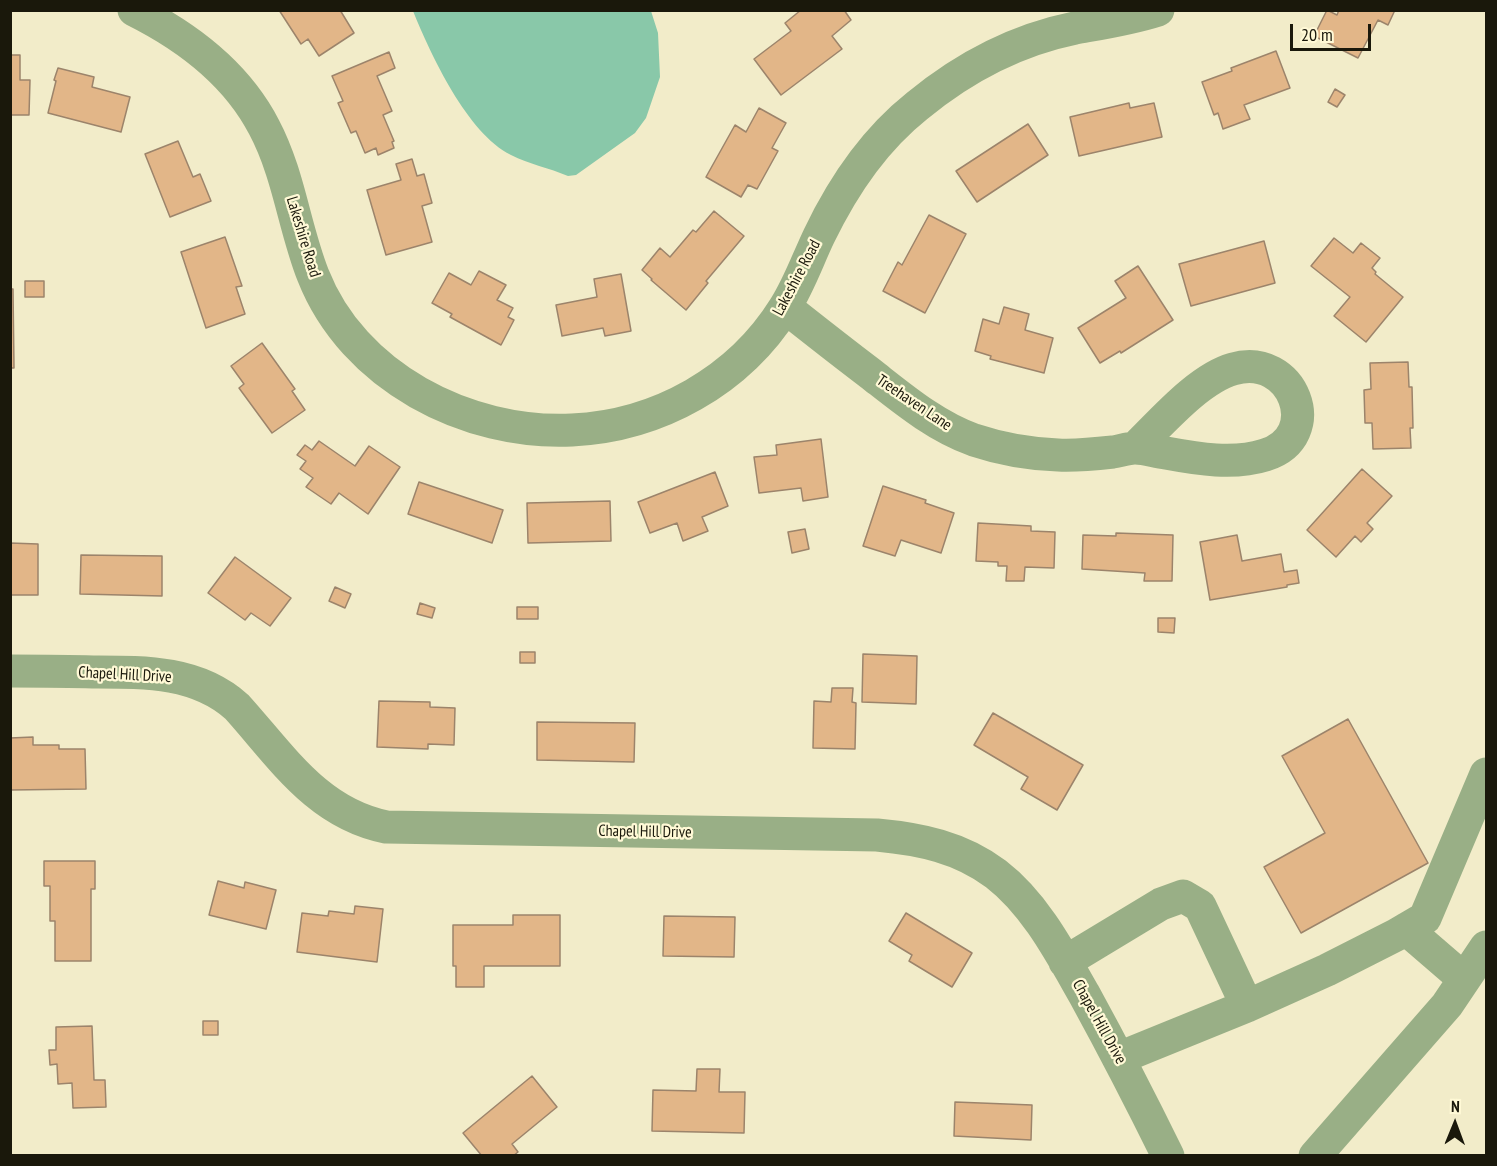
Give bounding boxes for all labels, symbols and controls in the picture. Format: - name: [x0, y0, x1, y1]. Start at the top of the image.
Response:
- scale bar: [1293, 12, 1374, 50]
- text: 20 m: [1301, 23, 1333, 46]
- street label: Lakeshire Road: [282, 194, 324, 280]
- street label: Lakeshire Road: [769, 237, 825, 319]
- street label: Treehaven Lane: [873, 371, 955, 435]
- street label: Chapel Hill Drive: [78, 663, 172, 687]
- street label: Chapel Hill Drive: [598, 822, 692, 842]
- street label: Chapel Hill Drive: [1068, 976, 1130, 1068]
- north arrow: [1425, 1094, 1485, 1154]
- text: N: [1451, 1096, 1460, 1116]

